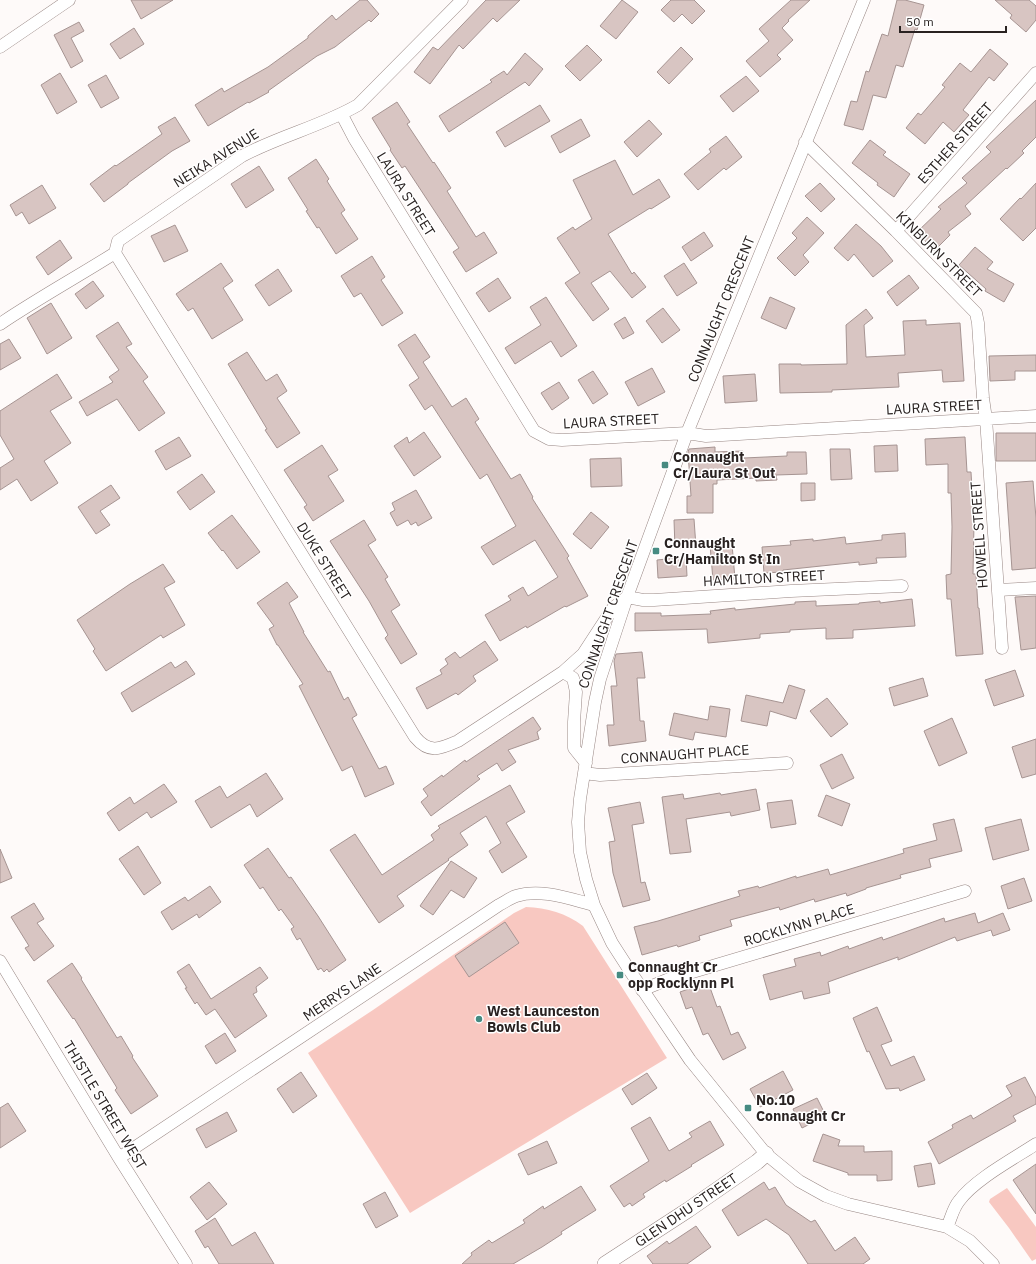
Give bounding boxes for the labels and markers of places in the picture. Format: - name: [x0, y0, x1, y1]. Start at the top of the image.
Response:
- place label: Connaught Cr/Laura St Out: [673, 448, 775, 482]
- marker: Connaught Cr/Laura St Out: [660, 460, 670, 470]
- place label: Connaught Cr/Hamilton St In: [664, 534, 780, 568]
- marker: Connaught Cr/Hamilton St In: [651, 546, 661, 556]
- place label: Connaught Cr opp Rocklynn Pl: [628, 958, 734, 992]
- marker: Connaught Cr opp Rocklynn Pl: [615, 970, 625, 980]
- place label: West Launceston Bowls Club: [487, 1002, 599, 1036]
- marker: West Launceston Bowls Club: [474, 1014, 484, 1024]
- place label: No.10 Connaught Cr: [756, 1091, 846, 1125]
- marker: No.10 Connaught Cr: [743, 1103, 753, 1113]

